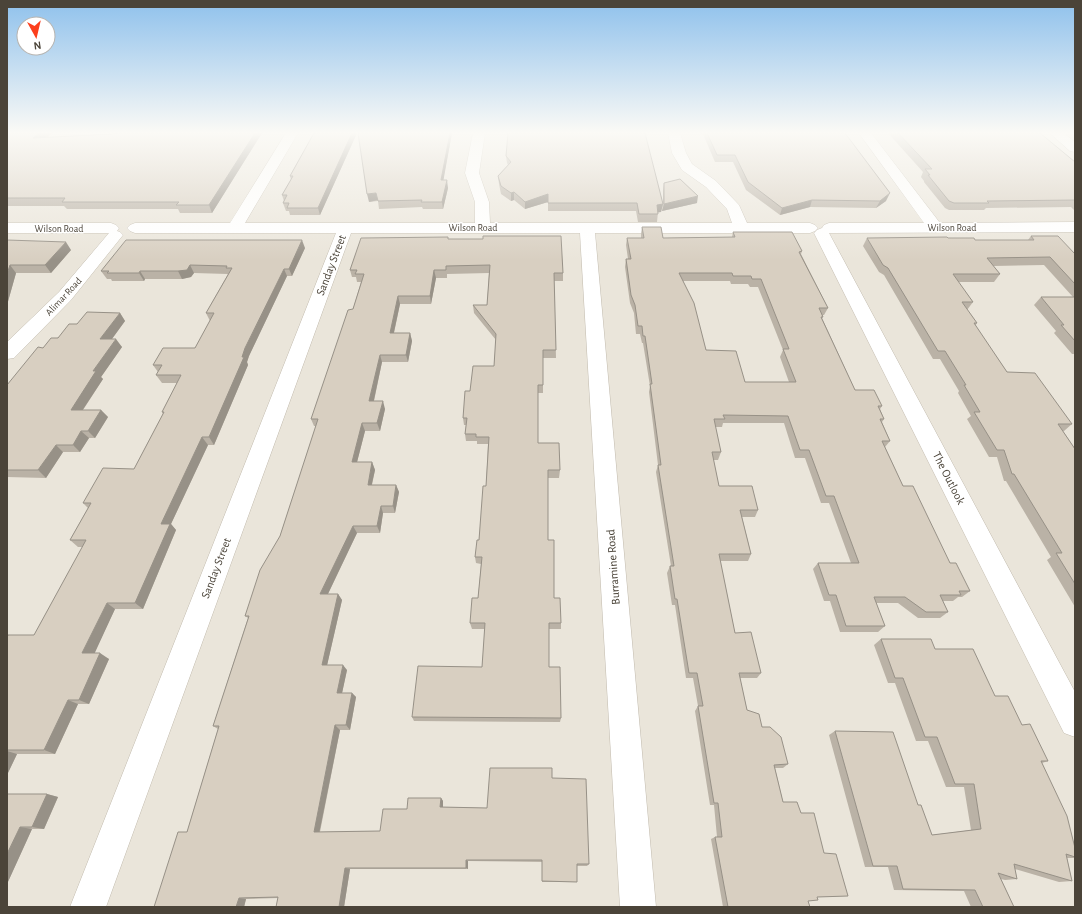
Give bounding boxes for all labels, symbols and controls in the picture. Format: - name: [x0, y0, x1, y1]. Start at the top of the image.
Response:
- north arrow: [16, 16, 56, 56]
- text: N: [33, 39, 42, 51]
- street label: Wilson Road: [448, 223, 498, 233]
- street label: Wilson Road: [927, 223, 977, 233]
- street label: Wilson Road: [34, 224, 84, 234]
- street label: Sanday Street: [314, 233, 349, 297]
- street label: Alimar Road: [44, 276, 84, 318]
- street label: The Outlook: [931, 450, 968, 507]
- street label: Burramine Road: [604, 529, 622, 605]
- street label: Sanday Street: [199, 536, 234, 600]

